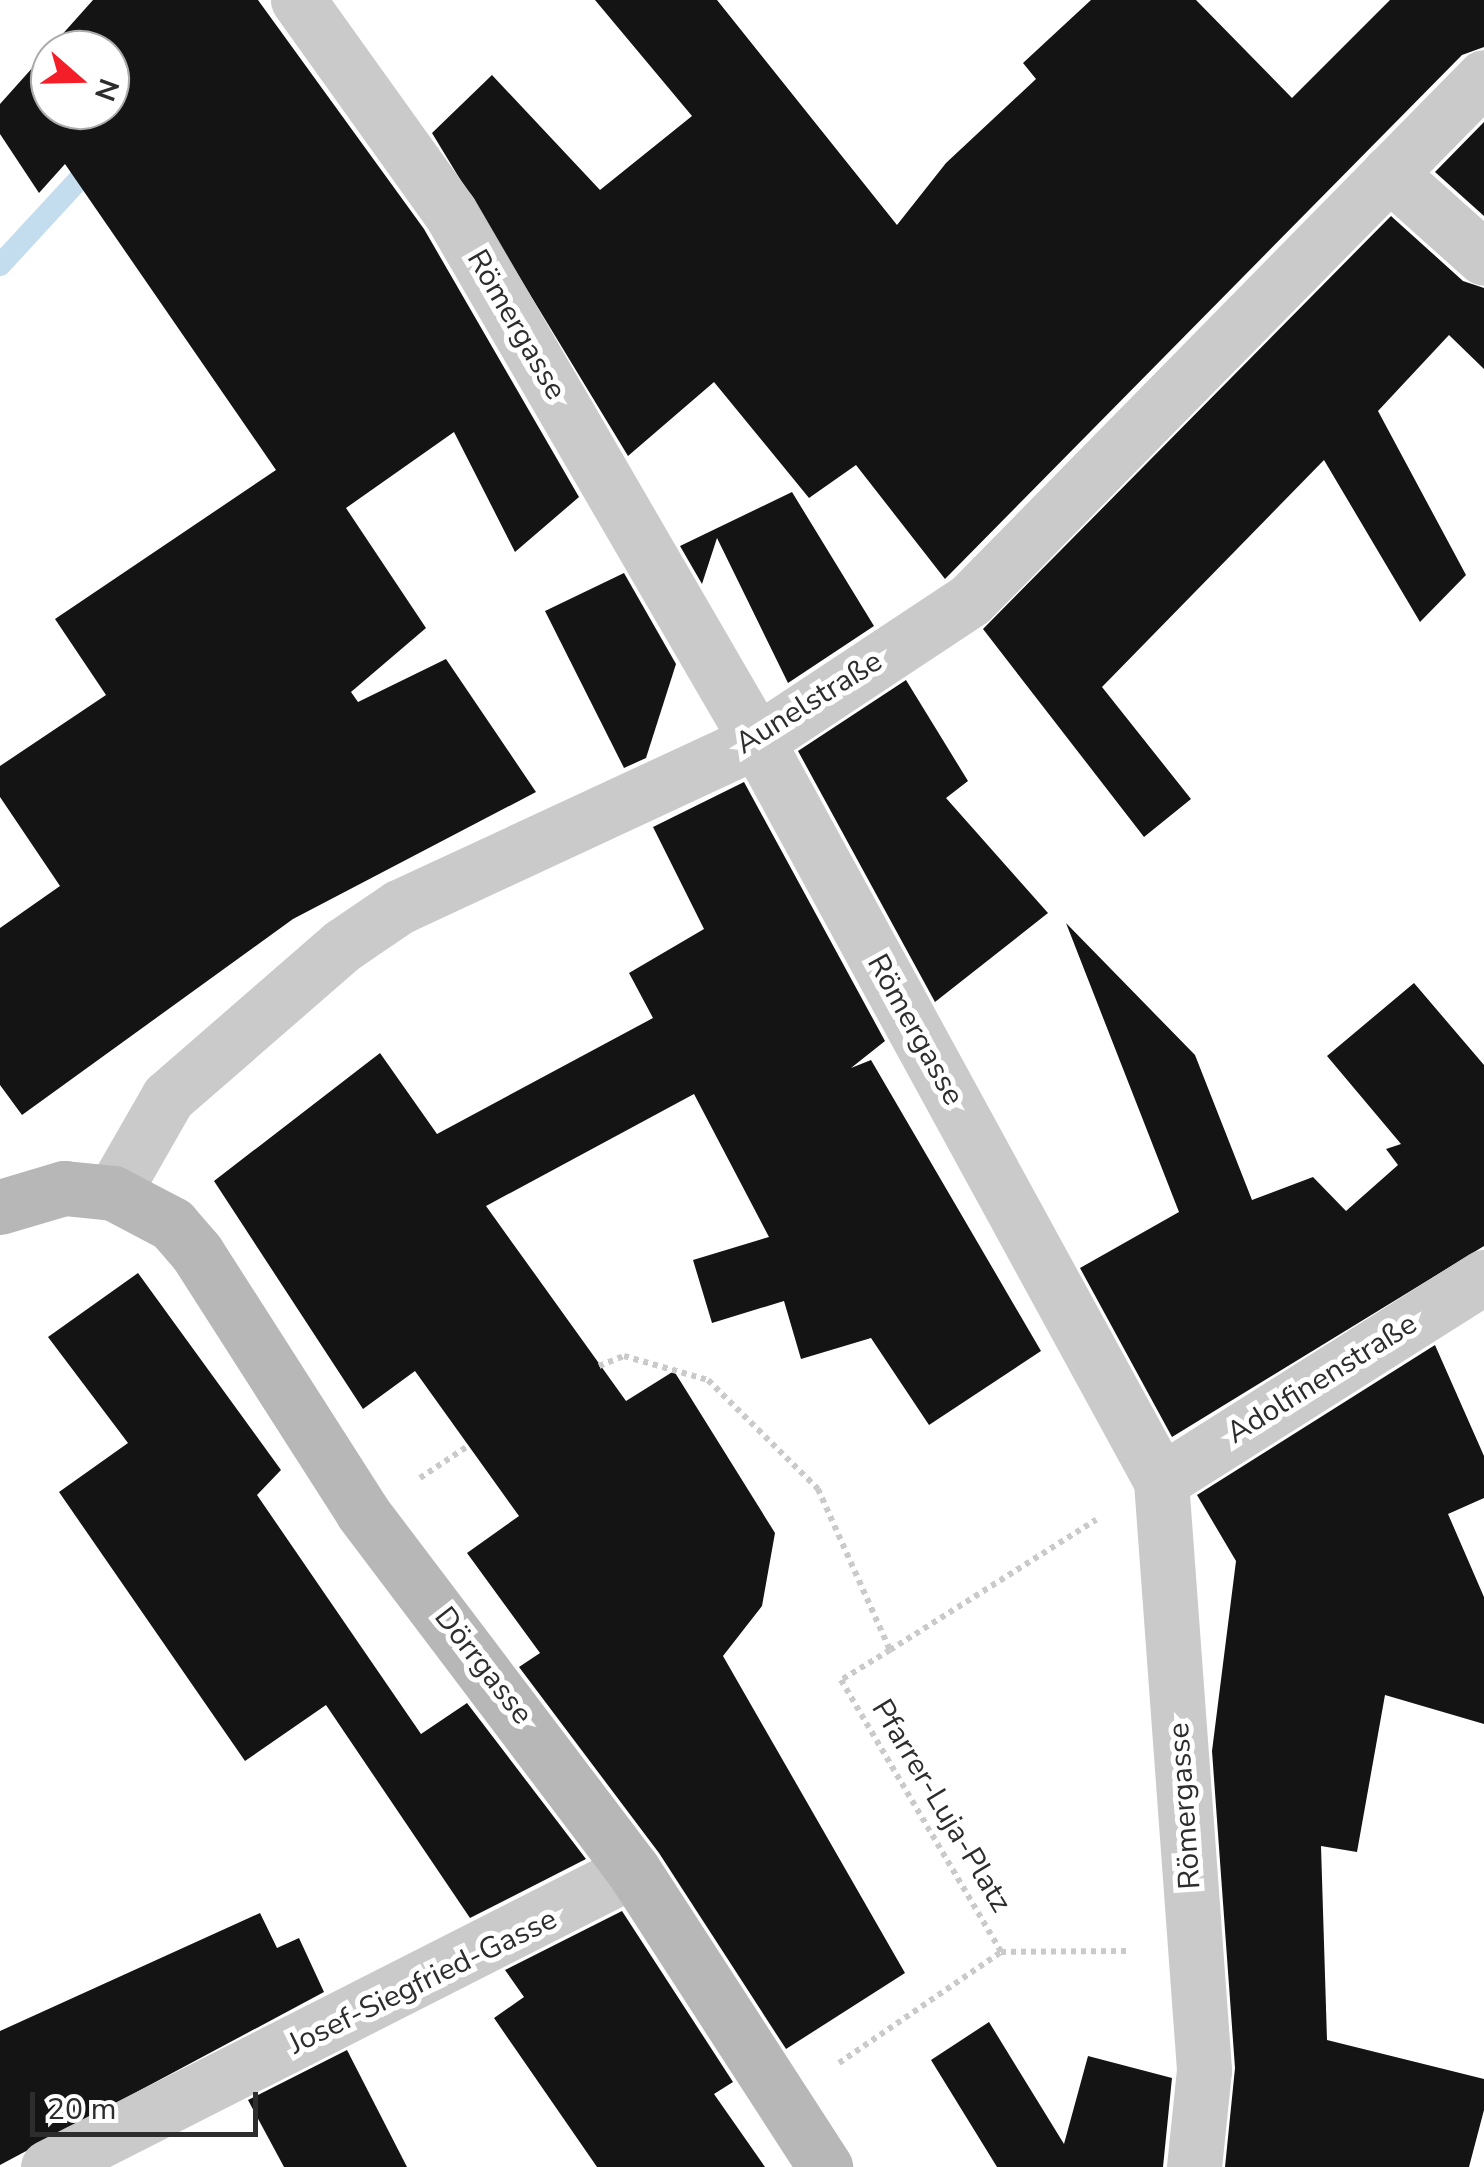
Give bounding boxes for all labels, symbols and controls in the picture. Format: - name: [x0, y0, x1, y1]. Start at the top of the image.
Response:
- north arrow: [30, 30, 130, 130]
- text: N: [85, 73, 128, 106]
- street label: Römergasse: [459, 244, 573, 406]
- street label: Aunelstraße: [729, 644, 889, 762]
- street label: Römergasse: [859, 948, 971, 1112]
- street label: Adolfinenstraße: [1220, 1306, 1424, 1452]
- street label: Dörrgasse: [426, 1600, 540, 1732]
- street label: Pfarrer-Luja-Platz: [863, 1693, 1019, 1919]
- street label: Römergasse: [1161, 1722, 1209, 1890]
- street label: Josef-Siegfried-Gasse: [283, 1901, 563, 2063]
- scale bar: [35, 2072, 262, 2134]
- text: 20 m: [47, 2089, 116, 2130]

